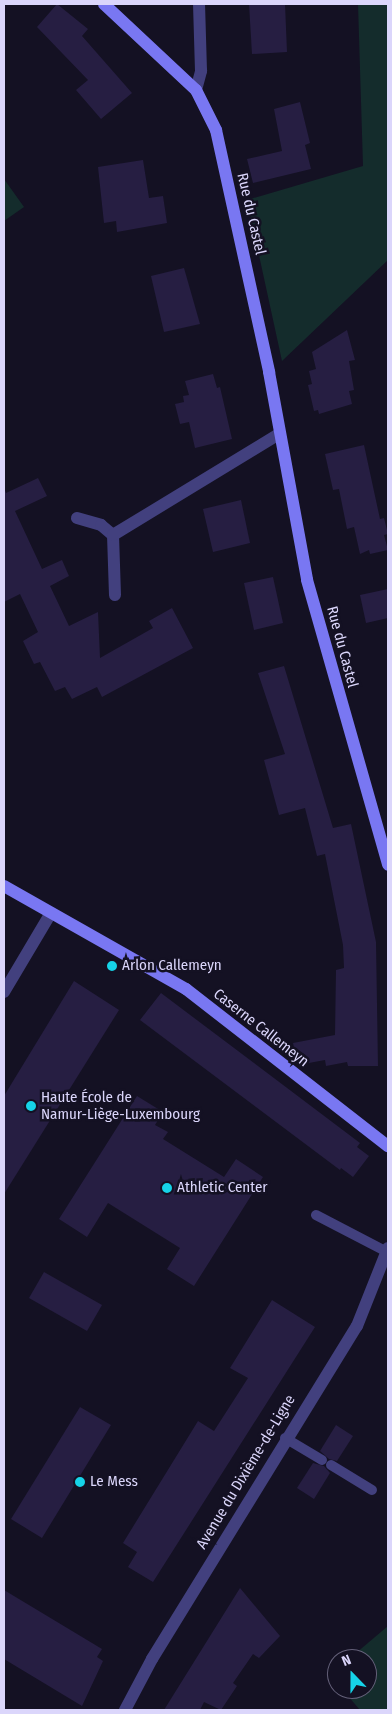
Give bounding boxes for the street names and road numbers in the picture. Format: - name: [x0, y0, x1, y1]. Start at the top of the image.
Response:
- street label: Rue du Castel: [233, 171, 269, 257]
- street label: Rue du Castel: [322, 604, 362, 690]
- street label: Caserne Callemeyn: [210, 985, 312, 1071]
- street label: Avenue du Dixième-de-Ligne: [193, 1392, 299, 1552]

